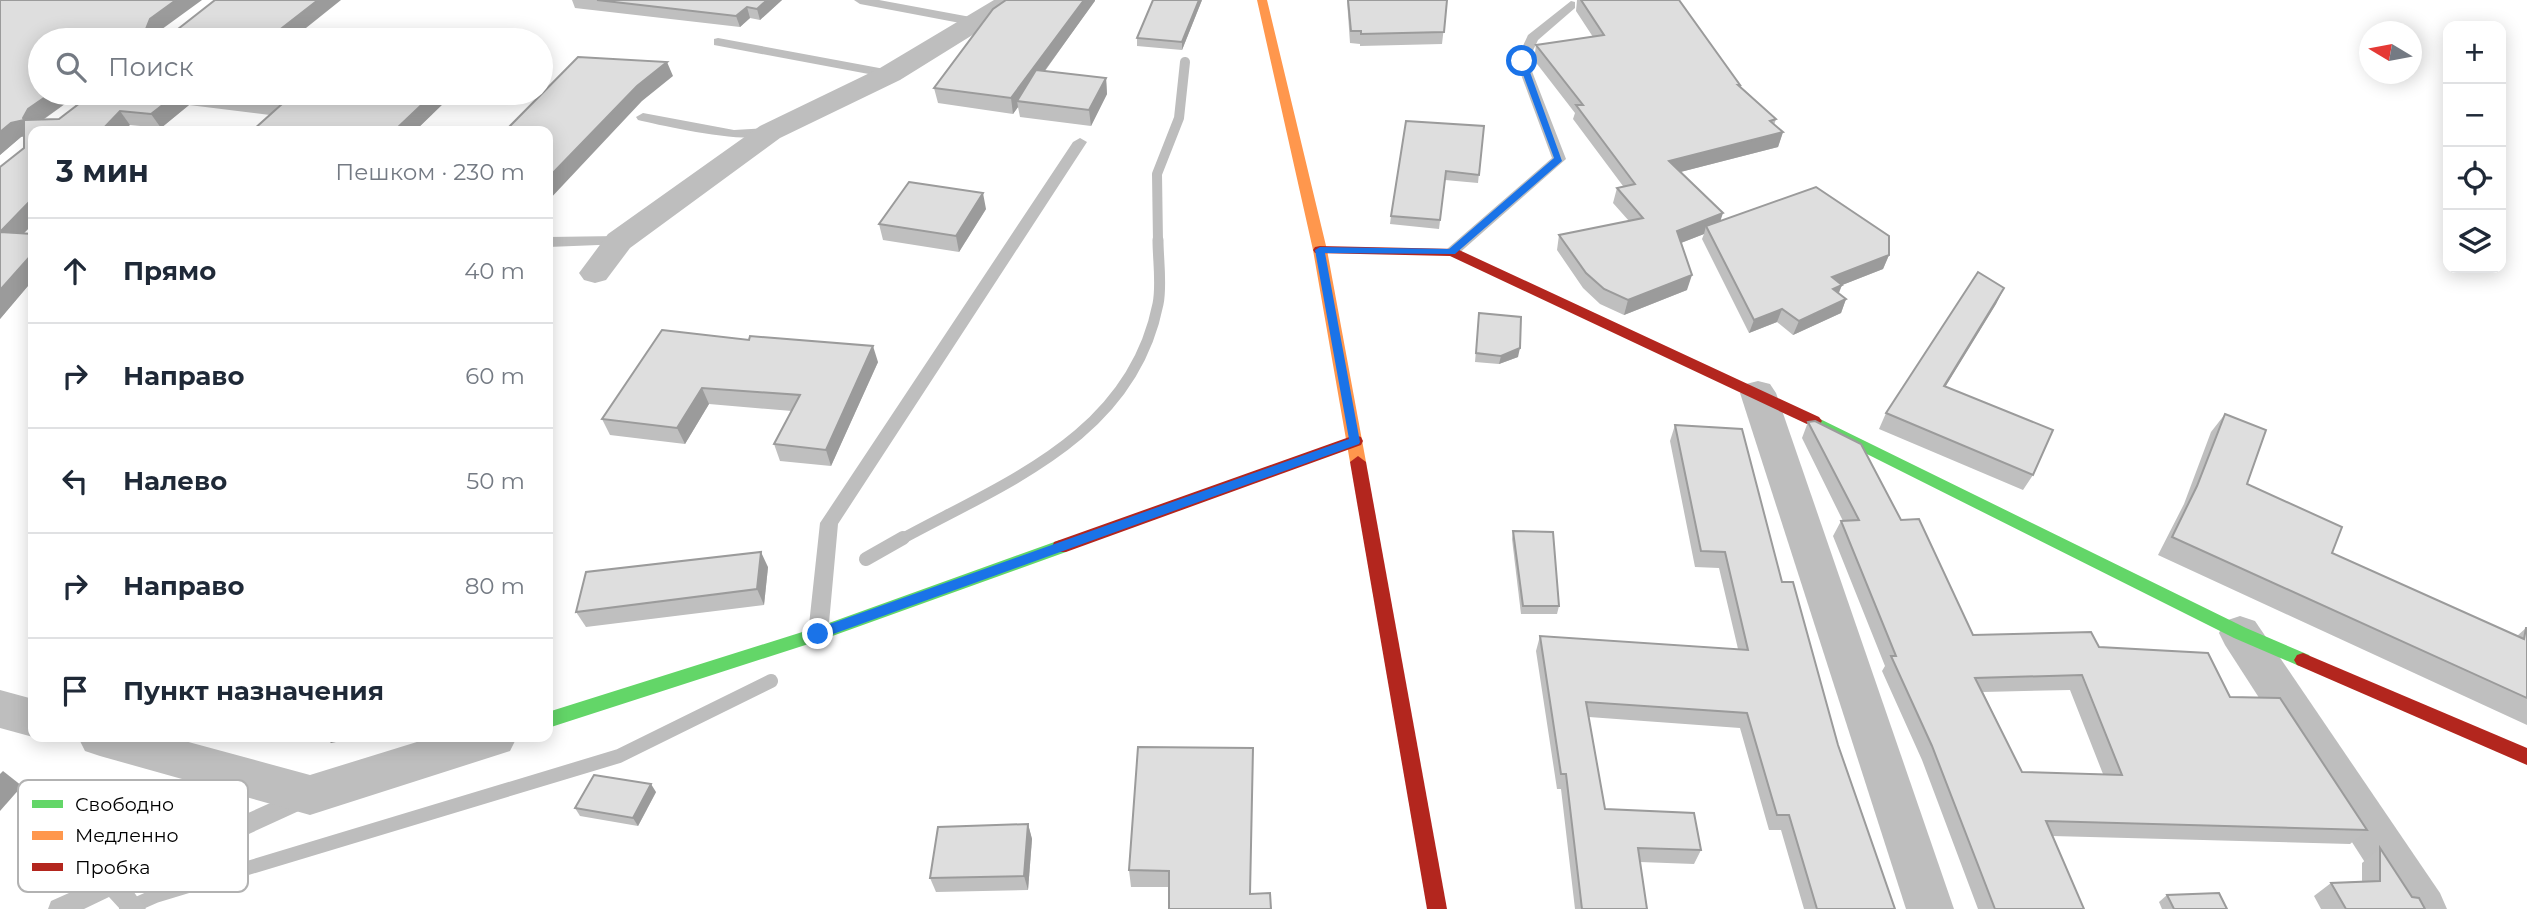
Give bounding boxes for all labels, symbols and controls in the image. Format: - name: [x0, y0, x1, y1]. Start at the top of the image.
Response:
- north arrow: [2359, 21, 2422, 84]
- map controls: [2443, 21, 2506, 273]
- button: +: [2443, 21, 2506, 84]
- search box: [28, 28, 553, 105]
- route start: [1506, 45, 1537, 76]
- icon: search: [52, 48, 90, 86]
- text: Поиск: [108, 51, 194, 83]
- button: −: [2443, 84, 2506, 147]
- button: locate: [2443, 147, 2506, 210]
- text: 3 мин: [56, 153, 149, 190]
- text: Пешком · 230 m: [335, 158, 525, 186]
- button: layers: [2443, 210, 2506, 273]
- icon: ahead: [56, 252, 94, 290]
- text: Прямо: [123, 255, 216, 287]
- text: 40 m: [464, 257, 525, 285]
- icon: right: [56, 357, 94, 395]
- text: Направо: [123, 360, 244, 392]
- text: 60 m: [465, 362, 525, 390]
- icon: left: [56, 462, 94, 500]
- text: Налево: [123, 465, 227, 497]
- text: 50 m: [466, 467, 525, 495]
- icon: right: [56, 567, 94, 605]
- text: Направо: [123, 570, 244, 602]
- text: 80 m: [465, 572, 525, 600]
- route end: [802, 618, 833, 649]
- icon: arrive: [56, 672, 94, 710]
- text: Пункт назначения: [123, 675, 384, 707]
- legend: [18, 780, 248, 892]
- text: Свободно: [75, 793, 174, 816]
- text: Медленно: [75, 824, 179, 847]
- text: Пробка: [75, 856, 150, 879]

